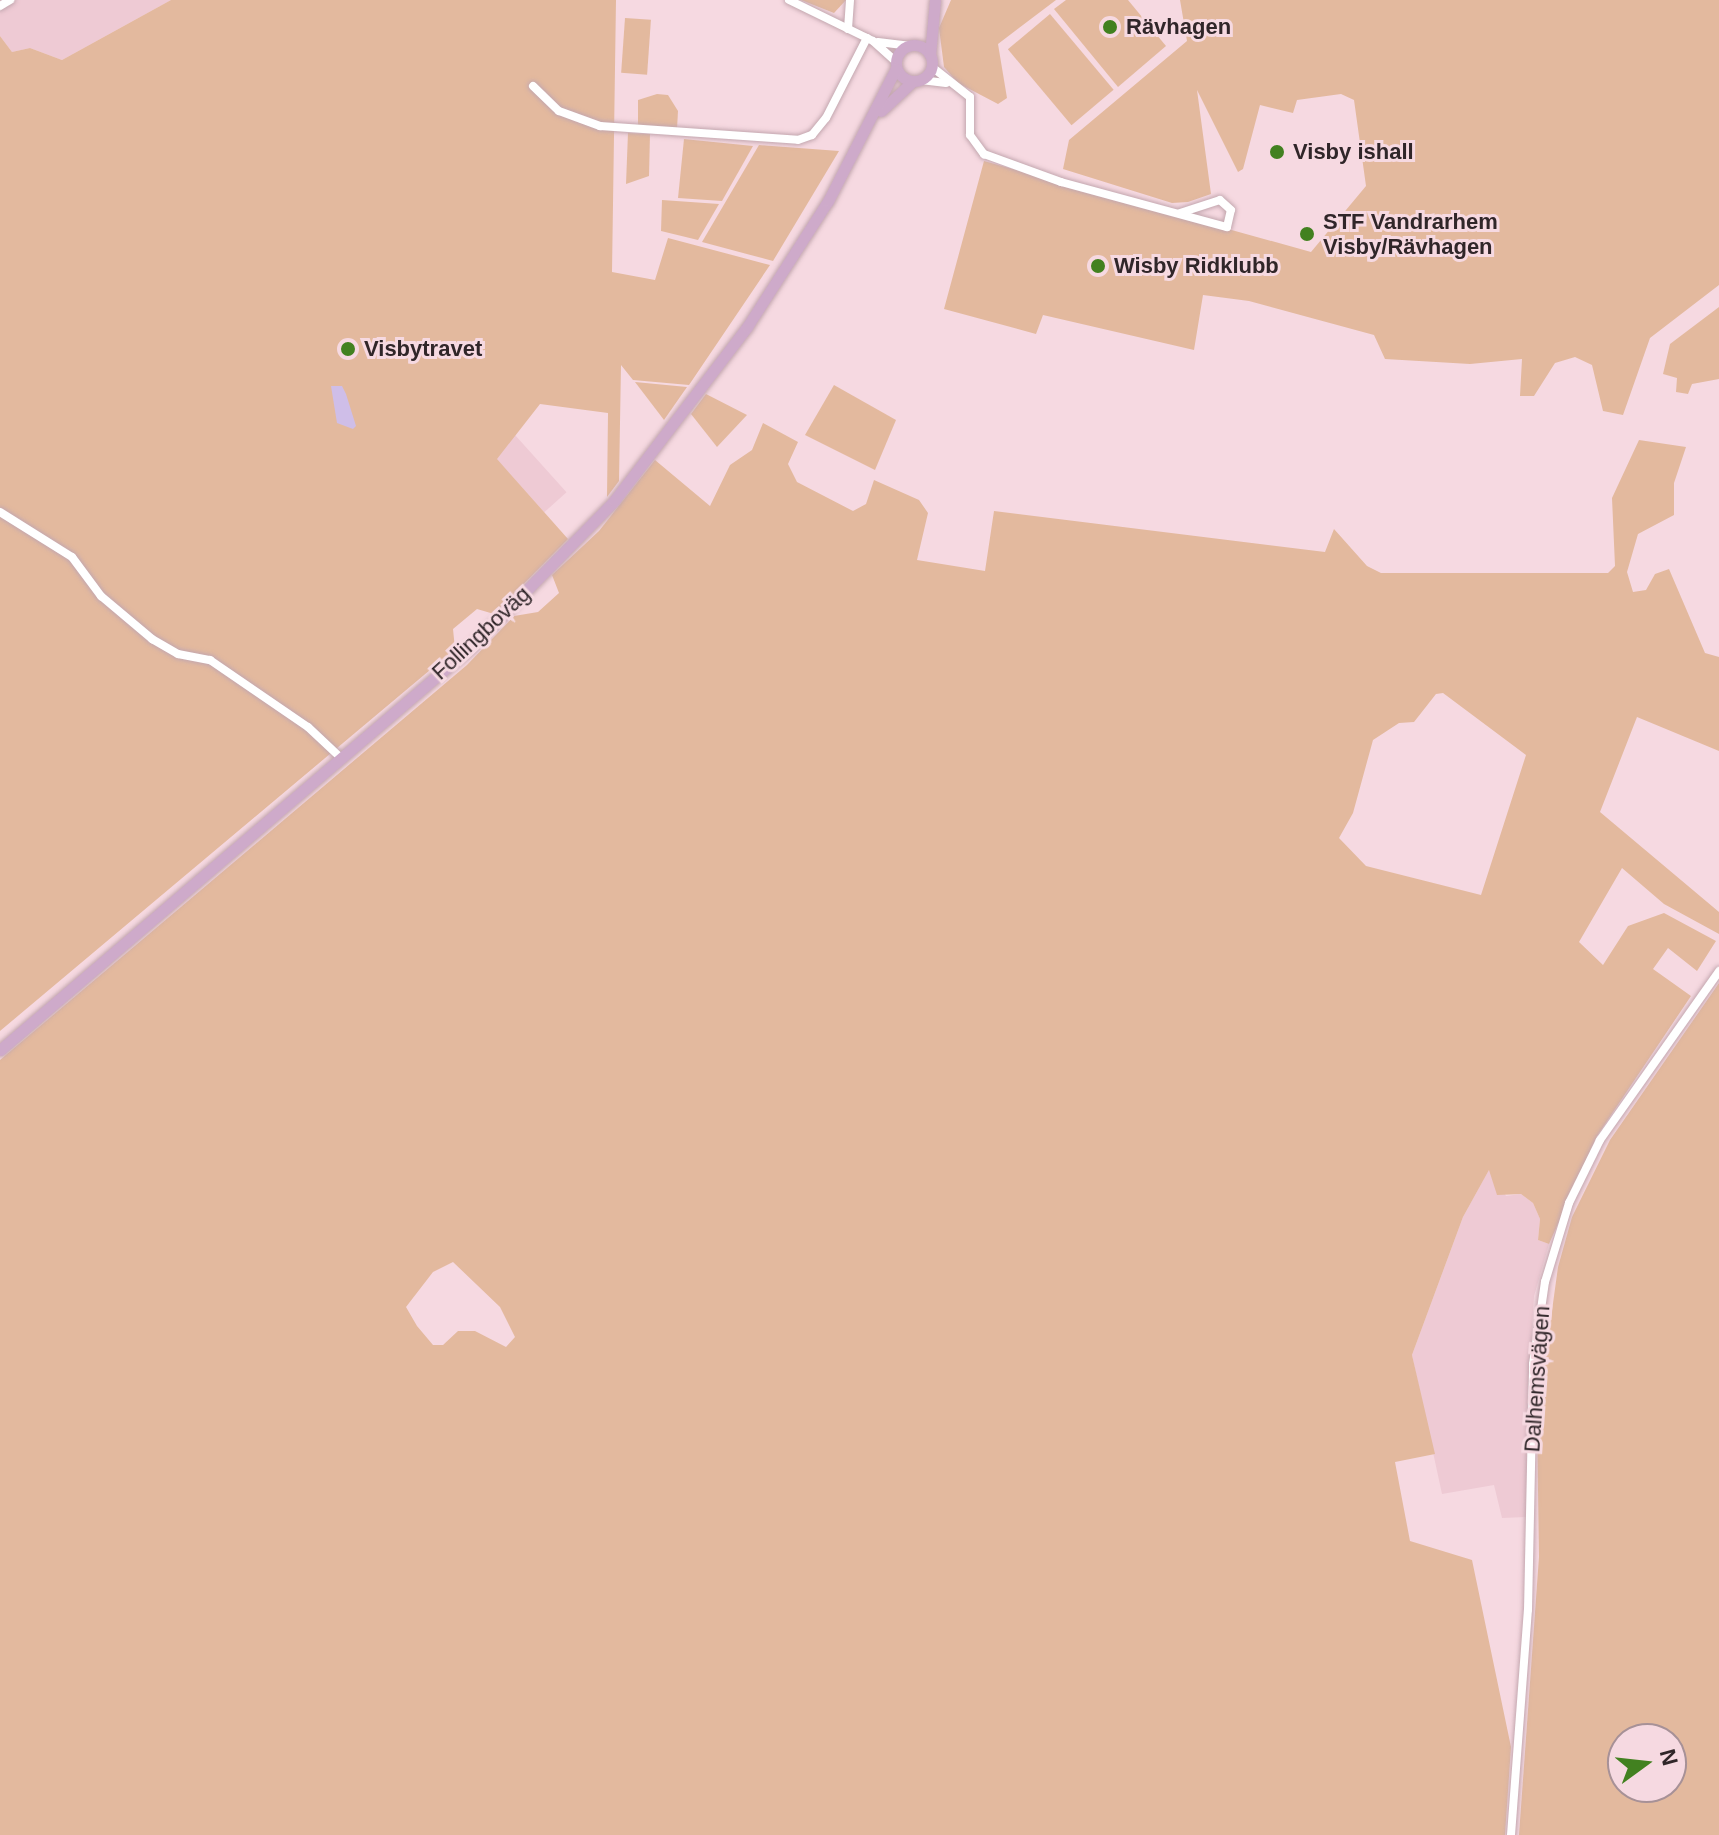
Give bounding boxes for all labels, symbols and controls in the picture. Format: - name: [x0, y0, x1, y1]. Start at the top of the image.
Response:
- place label: Rävhagen: [1126, 14, 1231, 40]
- marker: Rävhagen: [1101, 18, 1119, 36]
- place label: Visby ishall: [1293, 139, 1414, 165]
- marker: Visby ishall: [1268, 143, 1286, 161]
- place label: STF Vandrarhem Visby/Rävhagen: [1323, 208, 1498, 260]
- marker: STF Vandrarhem Visby/Rävhagen: [1298, 225, 1316, 243]
- place label: Wisby Ridklubb: [1114, 253, 1279, 279]
- marker: Wisby Ridklubb: [1089, 257, 1107, 275]
- place label: Visbytravet: [364, 336, 482, 362]
- marker: Visbytravet: [339, 340, 357, 358]
- street label: Follingboväg: [426, 581, 536, 685]
- street label: Dalhemsvägen: [1519, 1305, 1555, 1453]
- north arrow: [1607, 1723, 1687, 1803]
- text: N: [1655, 1746, 1683, 1768]

